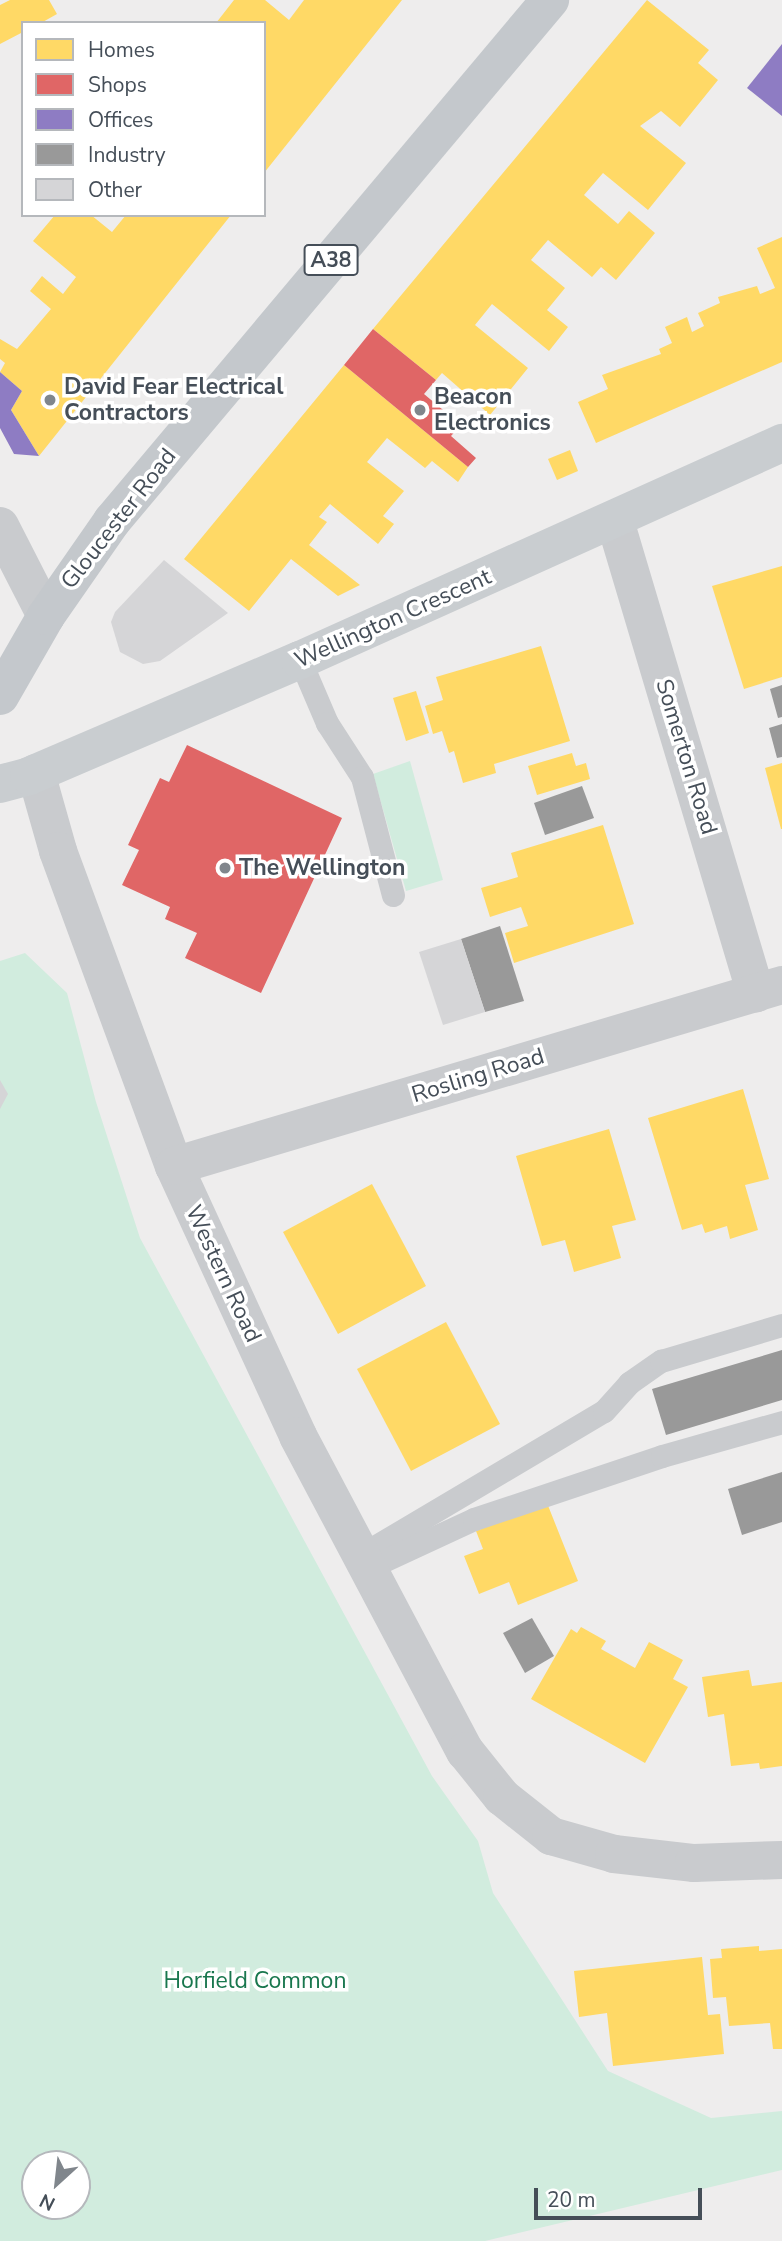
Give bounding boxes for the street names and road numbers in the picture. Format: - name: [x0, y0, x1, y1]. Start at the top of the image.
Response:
- road number: A38: [303, 243, 359, 278]
- street label: Gloucester Road: [56, 443, 182, 595]
- street label: Wellington Crescent: [291, 563, 495, 675]
- street label: Somerton Road: [649, 676, 723, 838]
- street label: Rosling Road: [408, 1043, 548, 1109]
- street label: Western Road: [179, 1201, 267, 1347]

